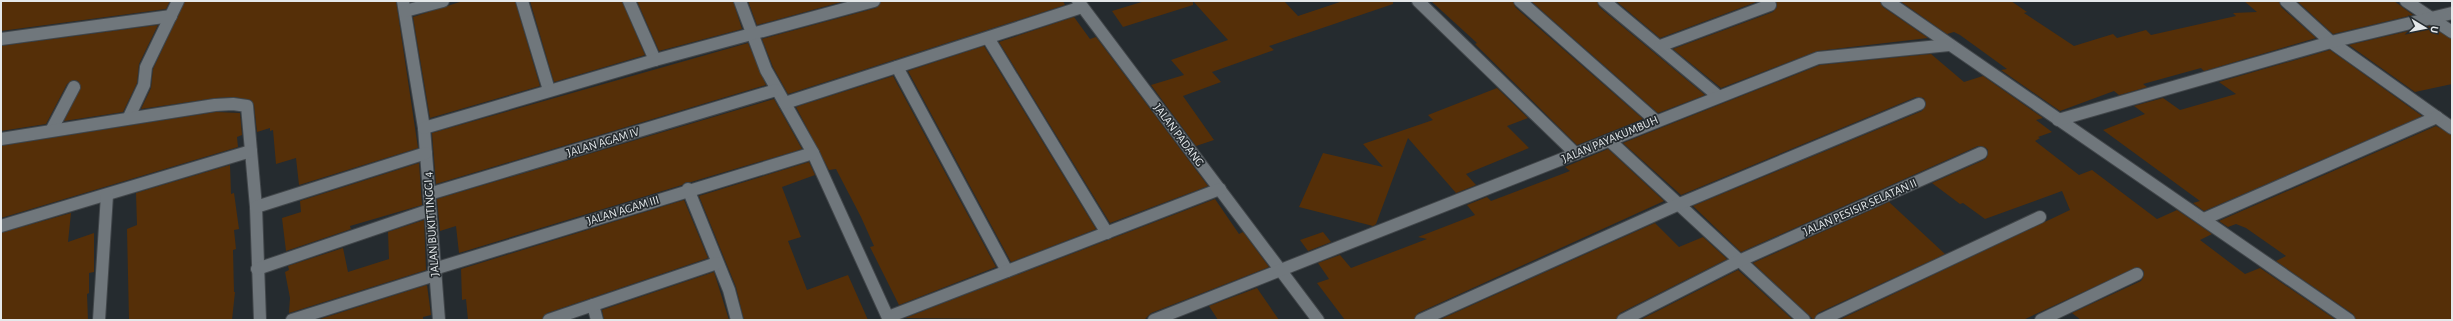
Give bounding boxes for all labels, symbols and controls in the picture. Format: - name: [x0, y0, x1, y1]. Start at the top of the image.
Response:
- north arrow: [2405, 8, 2445, 48]
- text: U: [2428, 25, 2440, 34]
- street label: JALAN PADANG: [1152, 101, 1206, 169]
- street label: JALAN PAYAKUMBUH: [1560, 113, 1660, 165]
- street label: JALAN AGAM IV: [565, 125, 641, 159]
- street label: JALAN BUKITTINGGI 4: [421, 171, 441, 277]
- street label: JALAN PESISIR SELATAN II: [1802, 177, 1918, 237]
- street label: JALAN AGAM III: [585, 193, 661, 227]

